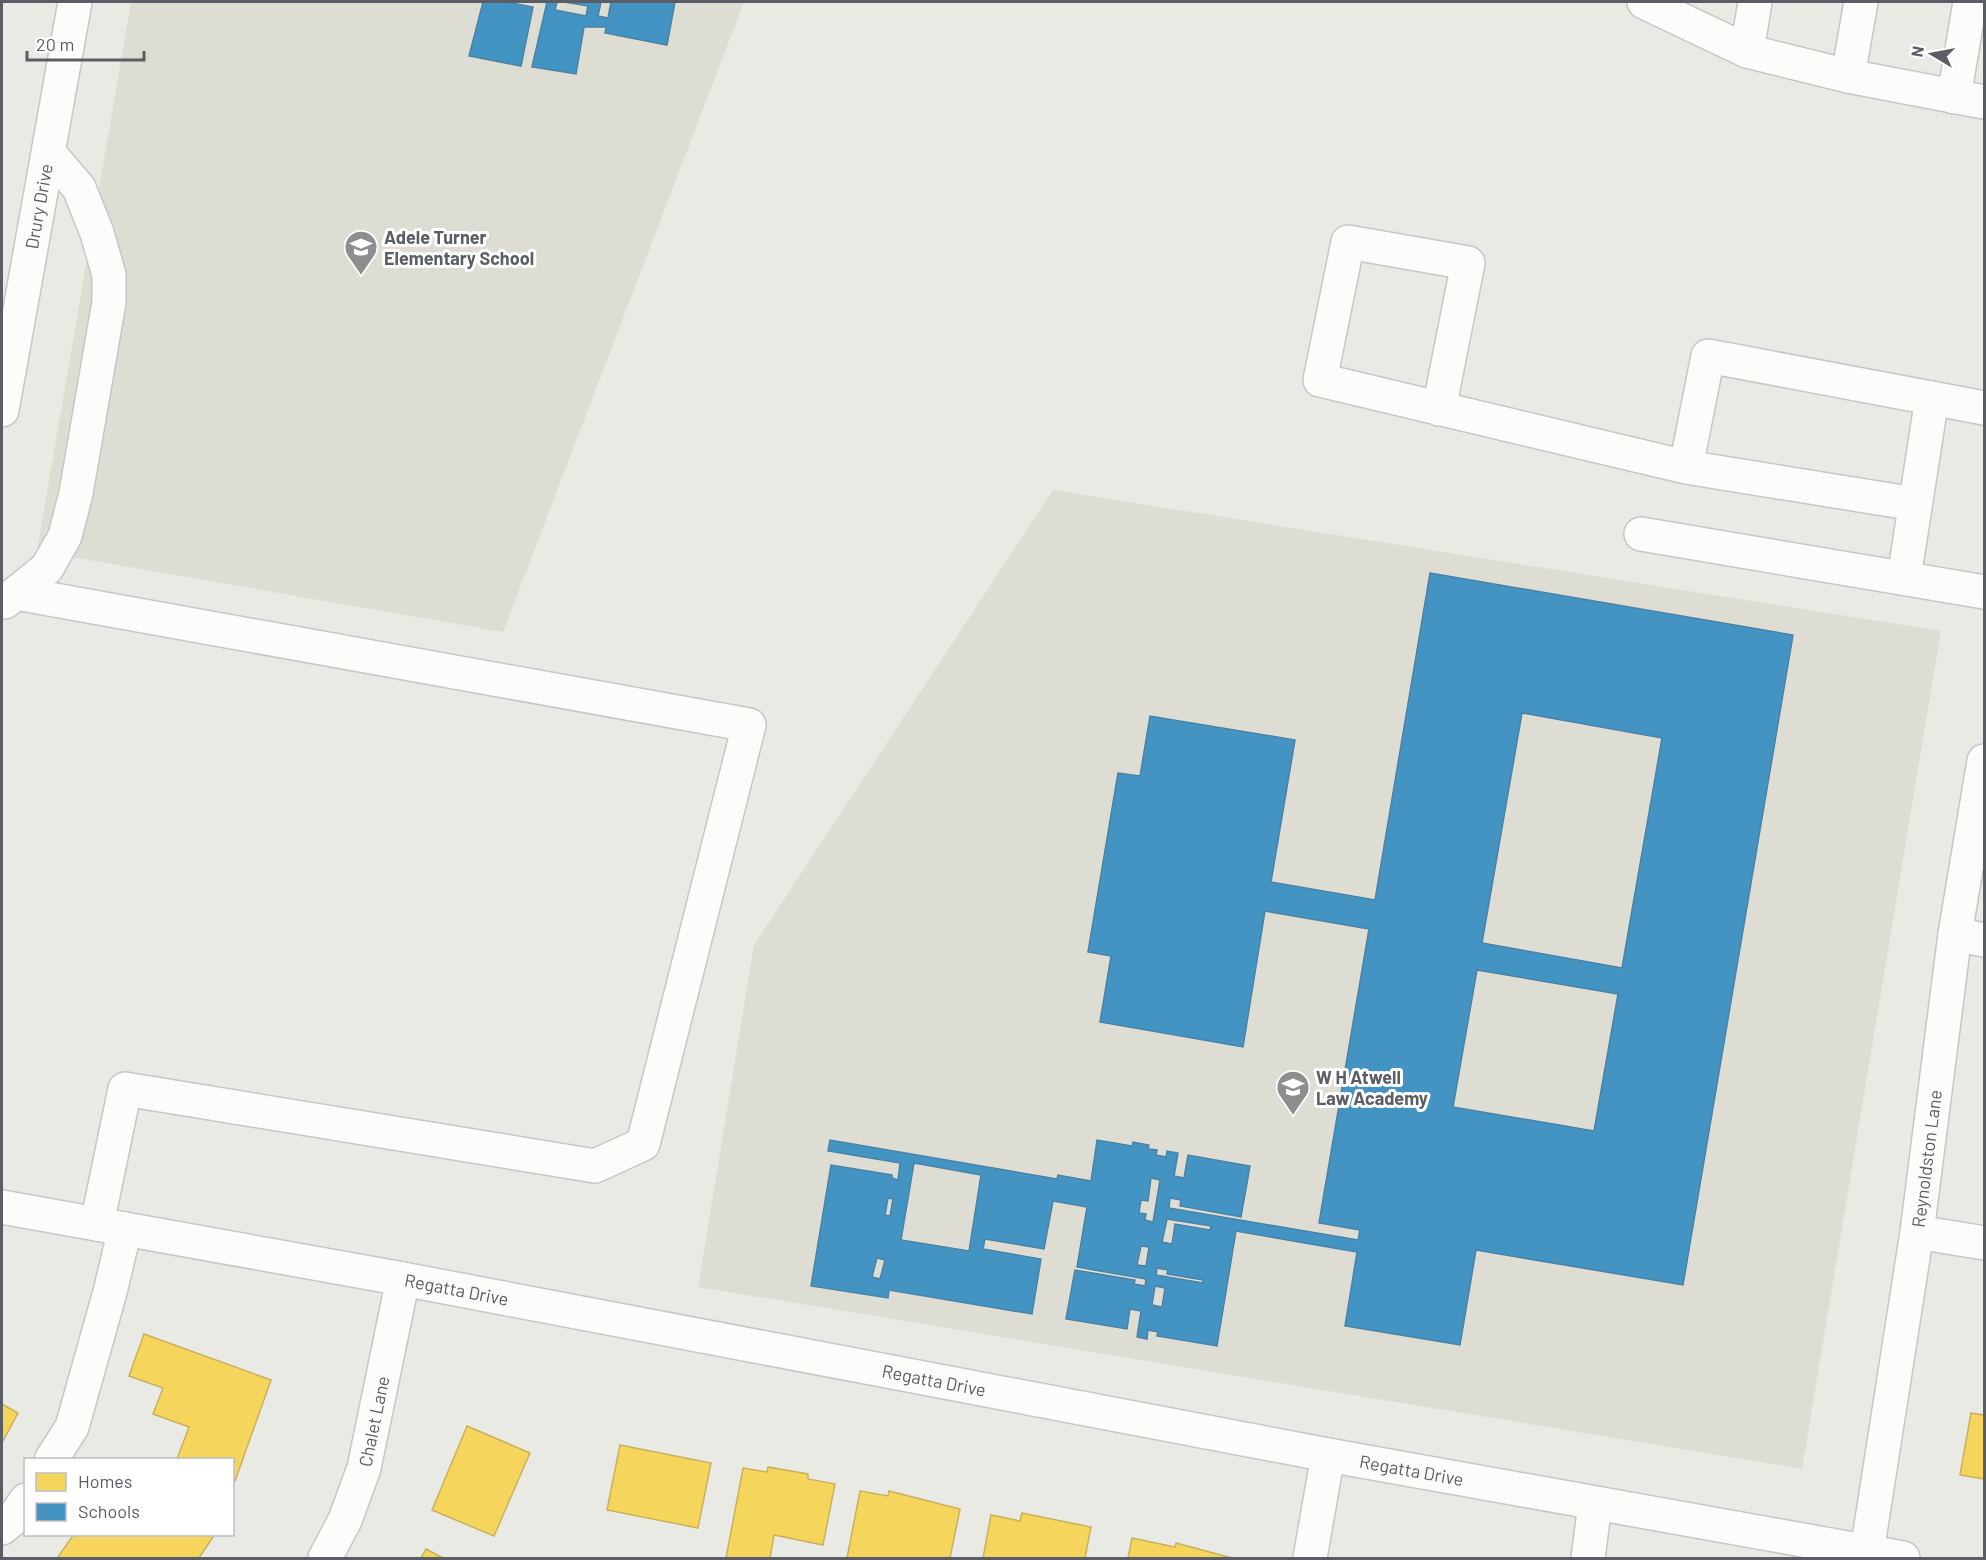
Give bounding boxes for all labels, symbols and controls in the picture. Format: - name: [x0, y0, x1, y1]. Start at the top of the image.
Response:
- scale bar: [27, 24, 144, 62]
- north arrow: [1902, 24, 1962, 84]
- text: 20 m: [36, 33, 74, 55]
- text: N: [1906, 44, 1927, 58]
- street label: Drury Drive: [20, 162, 57, 251]
- place label: Adele Turner Elementary School: [384, 226, 534, 269]
- school or university icon: Adele Turner Elementary School: [343, 229, 379, 276]
- place label: W H Atwell Law Academy: [1316, 1066, 1428, 1109]
- school or university icon: W H Atwell Law Academy: [1275, 1069, 1311, 1116]
- street label: Reynoldston Lane: [1907, 1088, 1946, 1229]
- street label: Regatta Drive: [403, 1269, 510, 1310]
- street label: Regatta Drive: [880, 1359, 988, 1401]
- street label: Chalet Lane: [354, 1374, 394, 1469]
- street label: Regatta Drive: [1358, 1450, 1465, 1490]
- legend: [24, 1458, 234, 1536]
- text: Homes: [78, 1470, 132, 1492]
- text: Schools: [78, 1500, 140, 1522]

